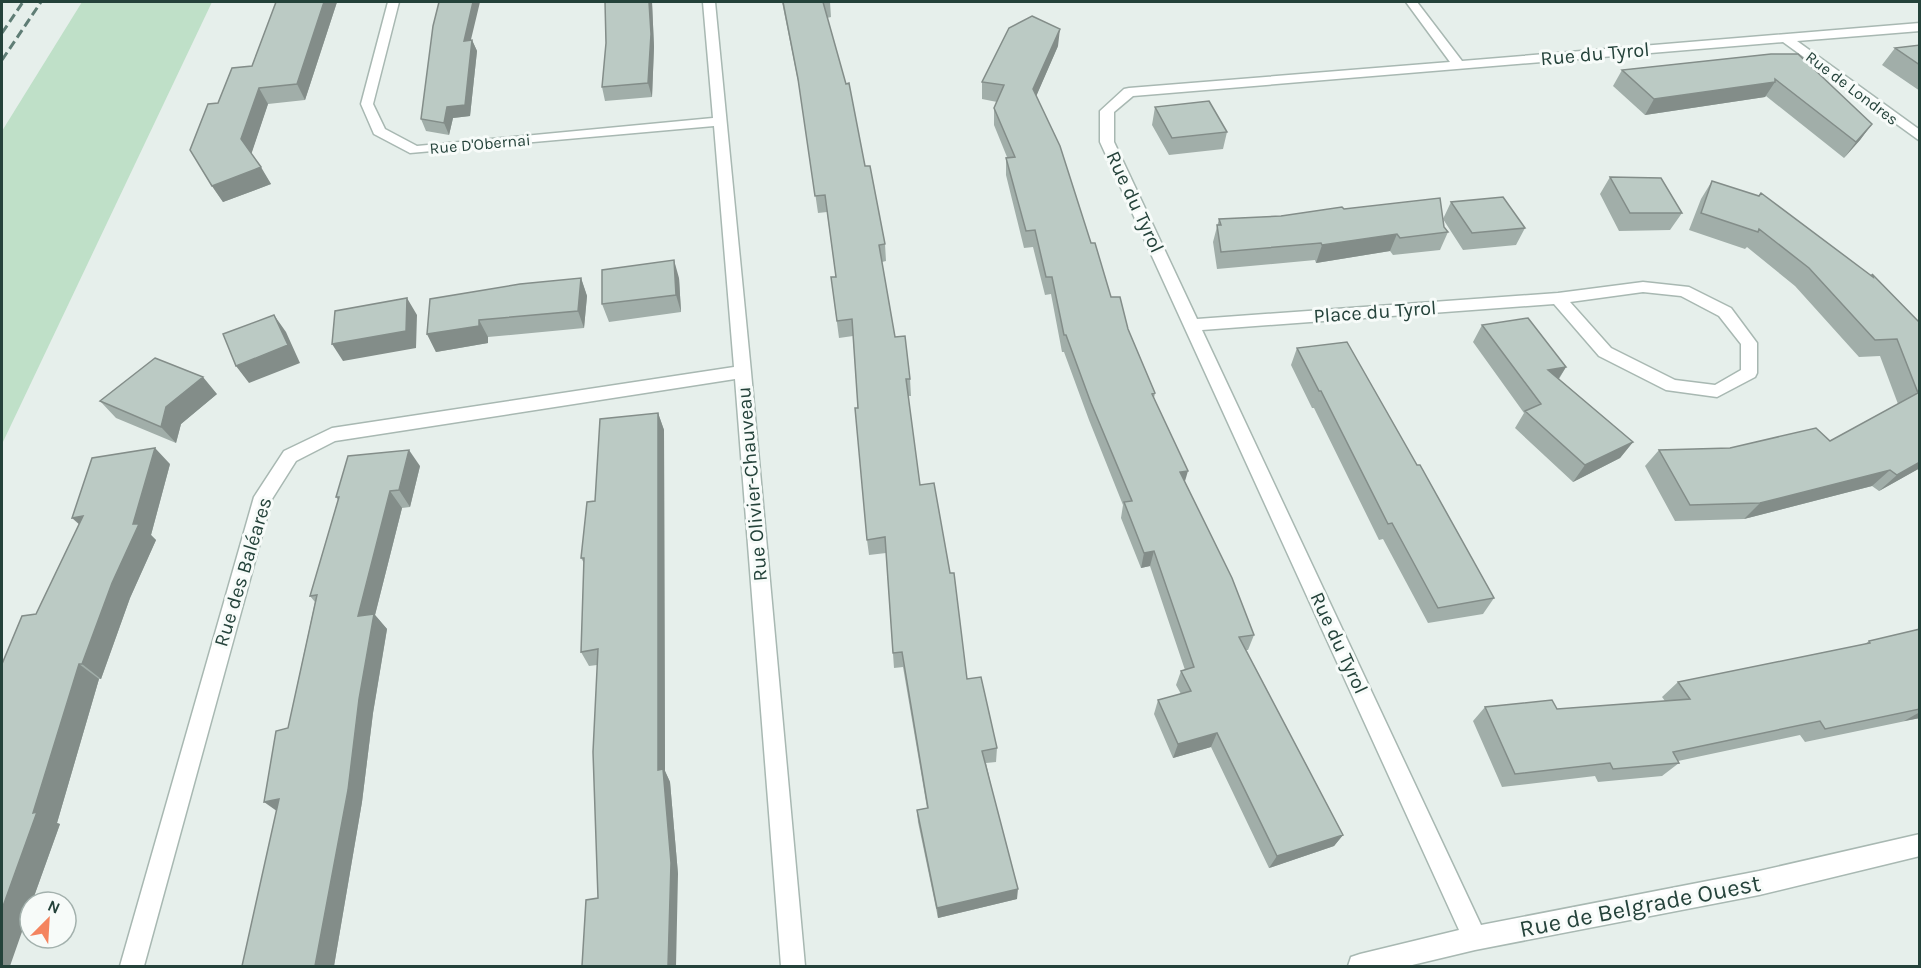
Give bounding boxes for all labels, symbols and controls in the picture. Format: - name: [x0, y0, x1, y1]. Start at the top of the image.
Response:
- street label: Rue du Tyrol: [1539, 38, 1651, 70]
- street label: Rue de Londres: [1802, 47, 1902, 129]
- street label: Rue D'Obernai: [429, 130, 531, 158]
- street label: Rue du Tyrol: [1101, 147, 1169, 257]
- street label: Place du Tyrol: [1313, 296, 1437, 328]
- street label: Rue Olivier-Chauveau: [732, 386, 772, 582]
- street label: Rue des Baléares: [209, 494, 277, 650]
- street label: Rue du Tyrol: [1305, 588, 1373, 698]
- street label: Rue de Belgrade Ouest: [1517, 869, 1763, 943]
- north arrow: [18, 890, 78, 950]
- text: N: [45, 896, 63, 918]

